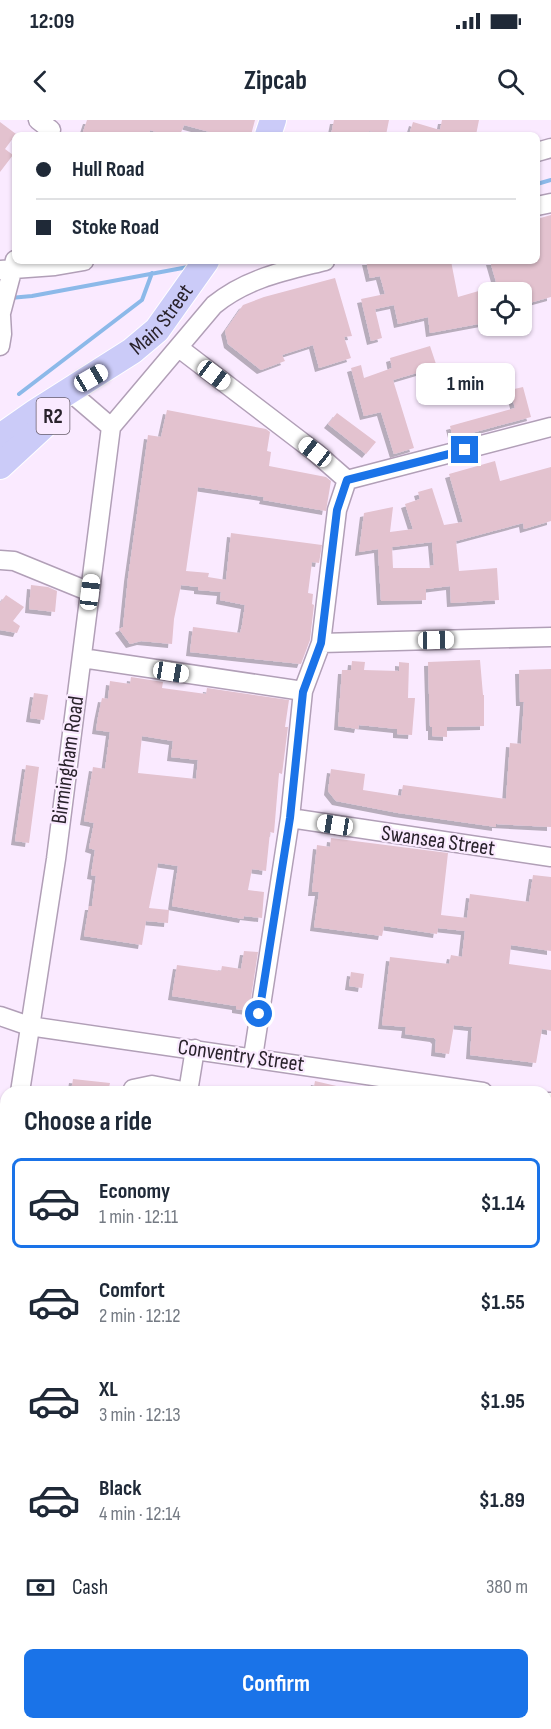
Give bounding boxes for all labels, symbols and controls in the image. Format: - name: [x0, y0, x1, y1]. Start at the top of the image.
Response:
- text: 12:09: [30, 8, 74, 35]
- icon: back: [24, 65, 57, 98]
- text: Zipcab: [244, 65, 307, 97]
- icon: search: [494, 65, 527, 98]
- text: Hull Road: [72, 156, 144, 183]
- text: Stoke Road: [72, 214, 159, 241]
- street label: Main Street: [124, 278, 199, 361]
- map controls: [478, 282, 532, 336]
- button: locate: [478, 282, 532, 336]
- car: [194, 357, 234, 393]
- car: [71, 361, 111, 395]
- callout: 1 min: [416, 363, 514, 405]
- text: 1 min: [447, 372, 484, 396]
- road number: R2: [36, 398, 70, 434]
- car: [295, 434, 335, 470]
- route end: [451, 436, 478, 463]
- car: [79, 573, 101, 611]
- car: [418, 631, 454, 649]
- car: [152, 660, 190, 684]
- street label: Birmingham Road: [46, 694, 90, 826]
- car: [316, 813, 354, 837]
- street label: Swansea Street: [379, 820, 497, 862]
- route start: [245, 1000, 272, 1027]
- street label: Conventry Street: [176, 1034, 306, 1078]
- text: Choose a ride: [24, 1106, 152, 1138]
- icon: car: [27, 1176, 81, 1230]
- text: Economy: [99, 1178, 170, 1205]
- text: $1.14: [480, 1190, 525, 1217]
- text: 1 min · 12:11: [99, 1205, 178, 1229]
- icon: car: [27, 1275, 81, 1329]
- text: Comfort: [99, 1277, 165, 1304]
- text: $1.55: [480, 1289, 525, 1316]
- text: 2 min · 12:12: [99, 1304, 181, 1328]
- icon: car: [27, 1374, 81, 1428]
- text: XL: [99, 1376, 118, 1403]
- text: $1.95: [480, 1388, 525, 1415]
- text: 3 min · 12:13: [99, 1403, 181, 1427]
- icon: car: [27, 1473, 81, 1527]
- text: Black: [99, 1475, 141, 1502]
- text: $1.89: [479, 1487, 525, 1514]
- text: 4 min · 12:14: [99, 1502, 181, 1526]
- icon: cash: [24, 1571, 57, 1604]
- text: Cash: [72, 1574, 108, 1601]
- text: 380 m: [486, 1575, 528, 1599]
- button: Confirm: [24, 1649, 528, 1718]

